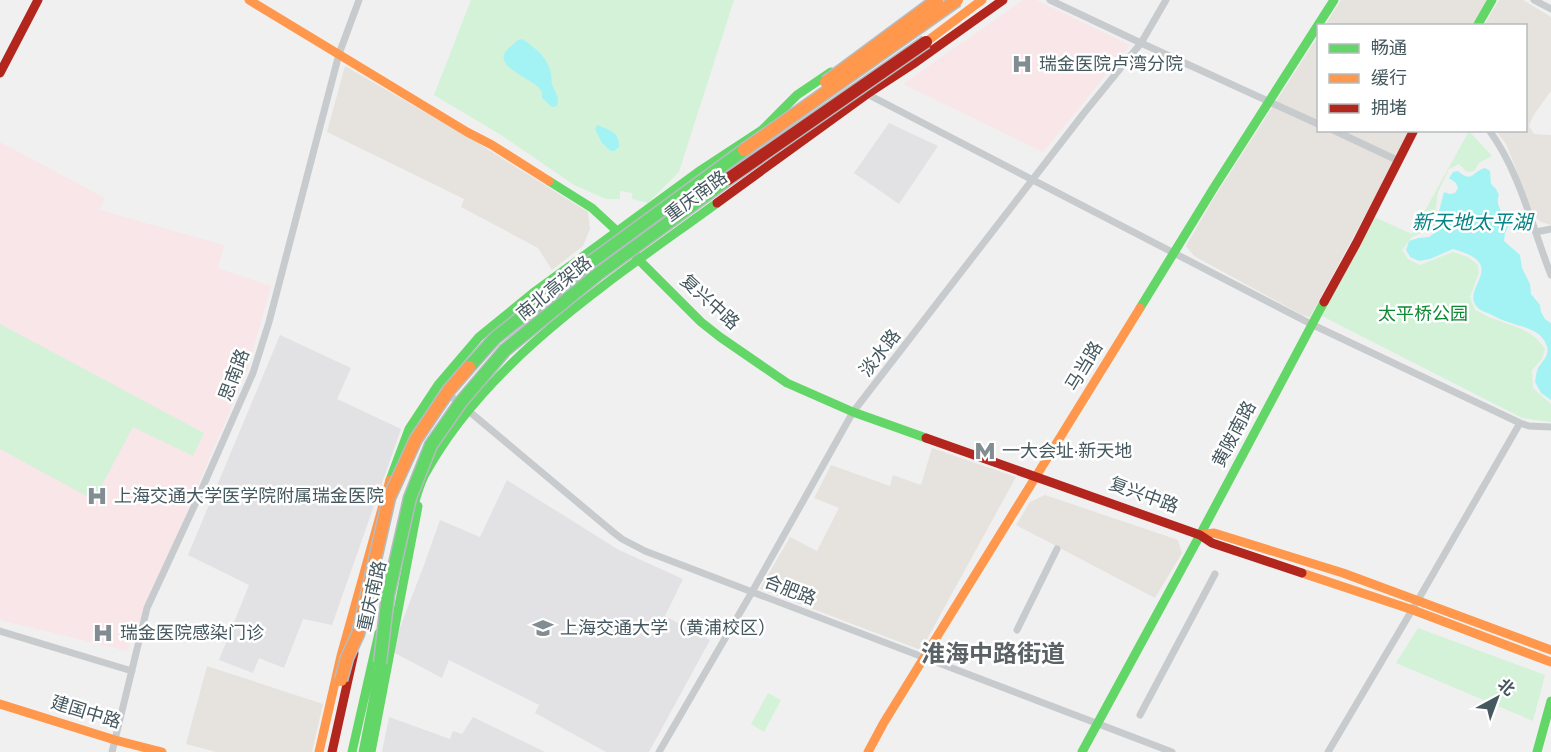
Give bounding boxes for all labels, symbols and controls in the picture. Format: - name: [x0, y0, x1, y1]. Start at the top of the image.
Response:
- legend: [1317, 24, 1527, 132]
- text: 畅通: [1371, 36, 1407, 59]
- hospital icon: 瑞金医院卢湾分院: [1010, 52, 1034, 76]
- place label: 瑞金医院卢湾分院: [1039, 52, 1183, 75]
- text: 缓行: [1371, 66, 1407, 89]
- text: 拥堵: [1371, 96, 1407, 119]
- street label: 重庆南路: [660, 165, 732, 226]
- water label: 新天地太平湖: [1412, 209, 1535, 234]
- street label: 南北高架路: [511, 250, 596, 325]
- street label: 复兴中路: [676, 269, 745, 334]
- park label: 太平桥公园: [1378, 302, 1468, 325]
- street label: 淡水路: [854, 324, 905, 381]
- street label: 马当路: [1060, 337, 1107, 395]
- street label: 思南路: [213, 345, 254, 404]
- street label: 黄陂南路: [1207, 397, 1261, 471]
- metro station icon: 一大会址·新天地: [973, 439, 997, 463]
- place label: 一大会址·新天地: [1002, 439, 1132, 462]
- street label: 复兴中路: [1106, 471, 1182, 518]
- hospital icon: 上海交通大学医学院附属瑞金医院: [85, 484, 109, 508]
- place label: 上海交通大学医学院附属瑞金医院: [114, 484, 384, 507]
- street label: 重庆南路: [352, 558, 391, 634]
- street label: 合肥路: [761, 569, 820, 610]
- school or university icon: 上海交通大学（黄浦校区）: [531, 616, 555, 640]
- place label: 上海交通大学（黄浦校区）: [560, 616, 776, 639]
- hospital icon: 瑞金医院感染门诊: [91, 621, 115, 645]
- place label: 瑞金医院感染门诊: [120, 621, 264, 644]
- district label: 淮海中路街道: [921, 638, 1065, 668]
- north arrow: [1467, 668, 1527, 728]
- text: 北: [1494, 674, 1519, 699]
- street label: 建国中路: [48, 690, 124, 733]

